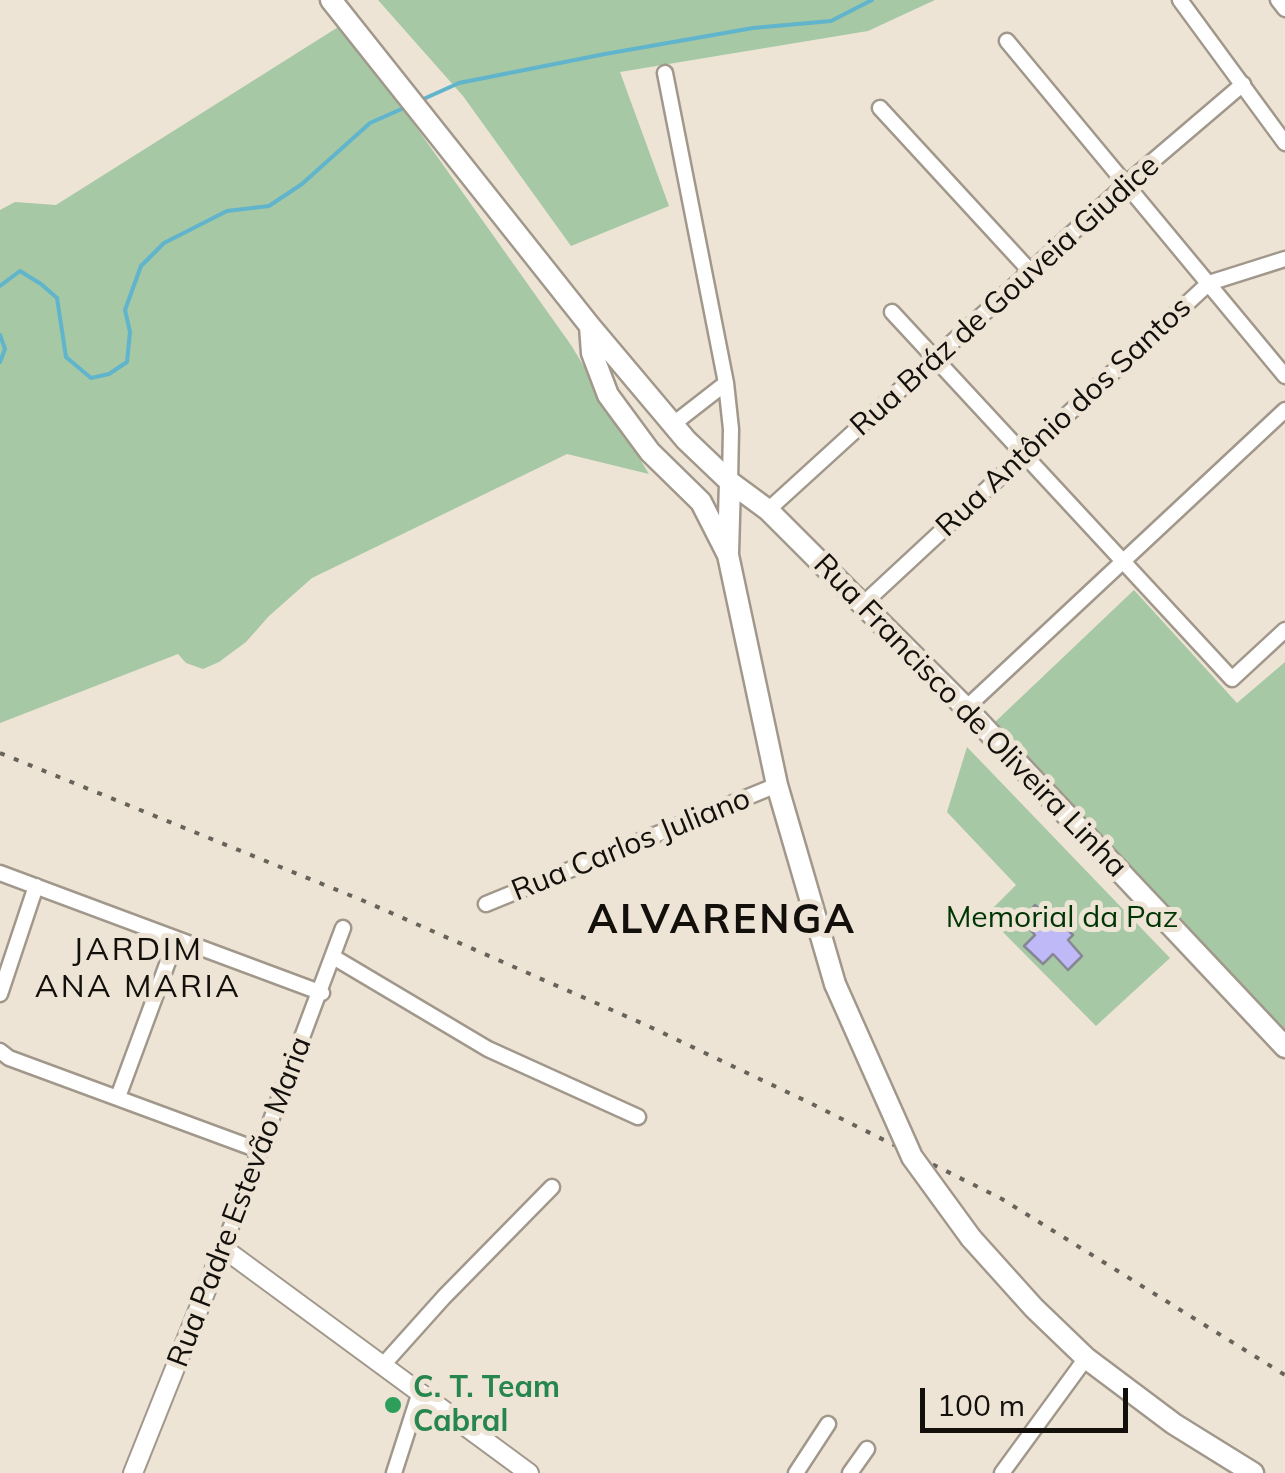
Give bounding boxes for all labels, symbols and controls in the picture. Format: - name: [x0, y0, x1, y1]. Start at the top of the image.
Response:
- street label: Rua Bráz de Gouveia Giudice: [843, 148, 1167, 444]
- street label: Rua Antônio dos Santos: [929, 290, 1199, 544]
- street label: Rua Francisco de Oliveira Linha: [806, 547, 1134, 885]
- street label: Rua Carlos Juliano: [507, 781, 755, 909]
- district label: ALVARENGA: [588, 897, 856, 945]
- park label: Memorial da Paz: [946, 900, 1178, 936]
- district label: JARDIM ANA MARIA: [35, 931, 241, 1006]
- street label: Rua Padre Estevão Maria: [160, 1032, 320, 1372]
- scale bar: [925, 1368, 1132, 1430]
- place label: C. T. Team Cabral: [413, 1370, 560, 1440]
- text: 100 m: [937, 1386, 1025, 1424]
- marker: C. T. Team Cabral: [382, 1394, 404, 1416]

